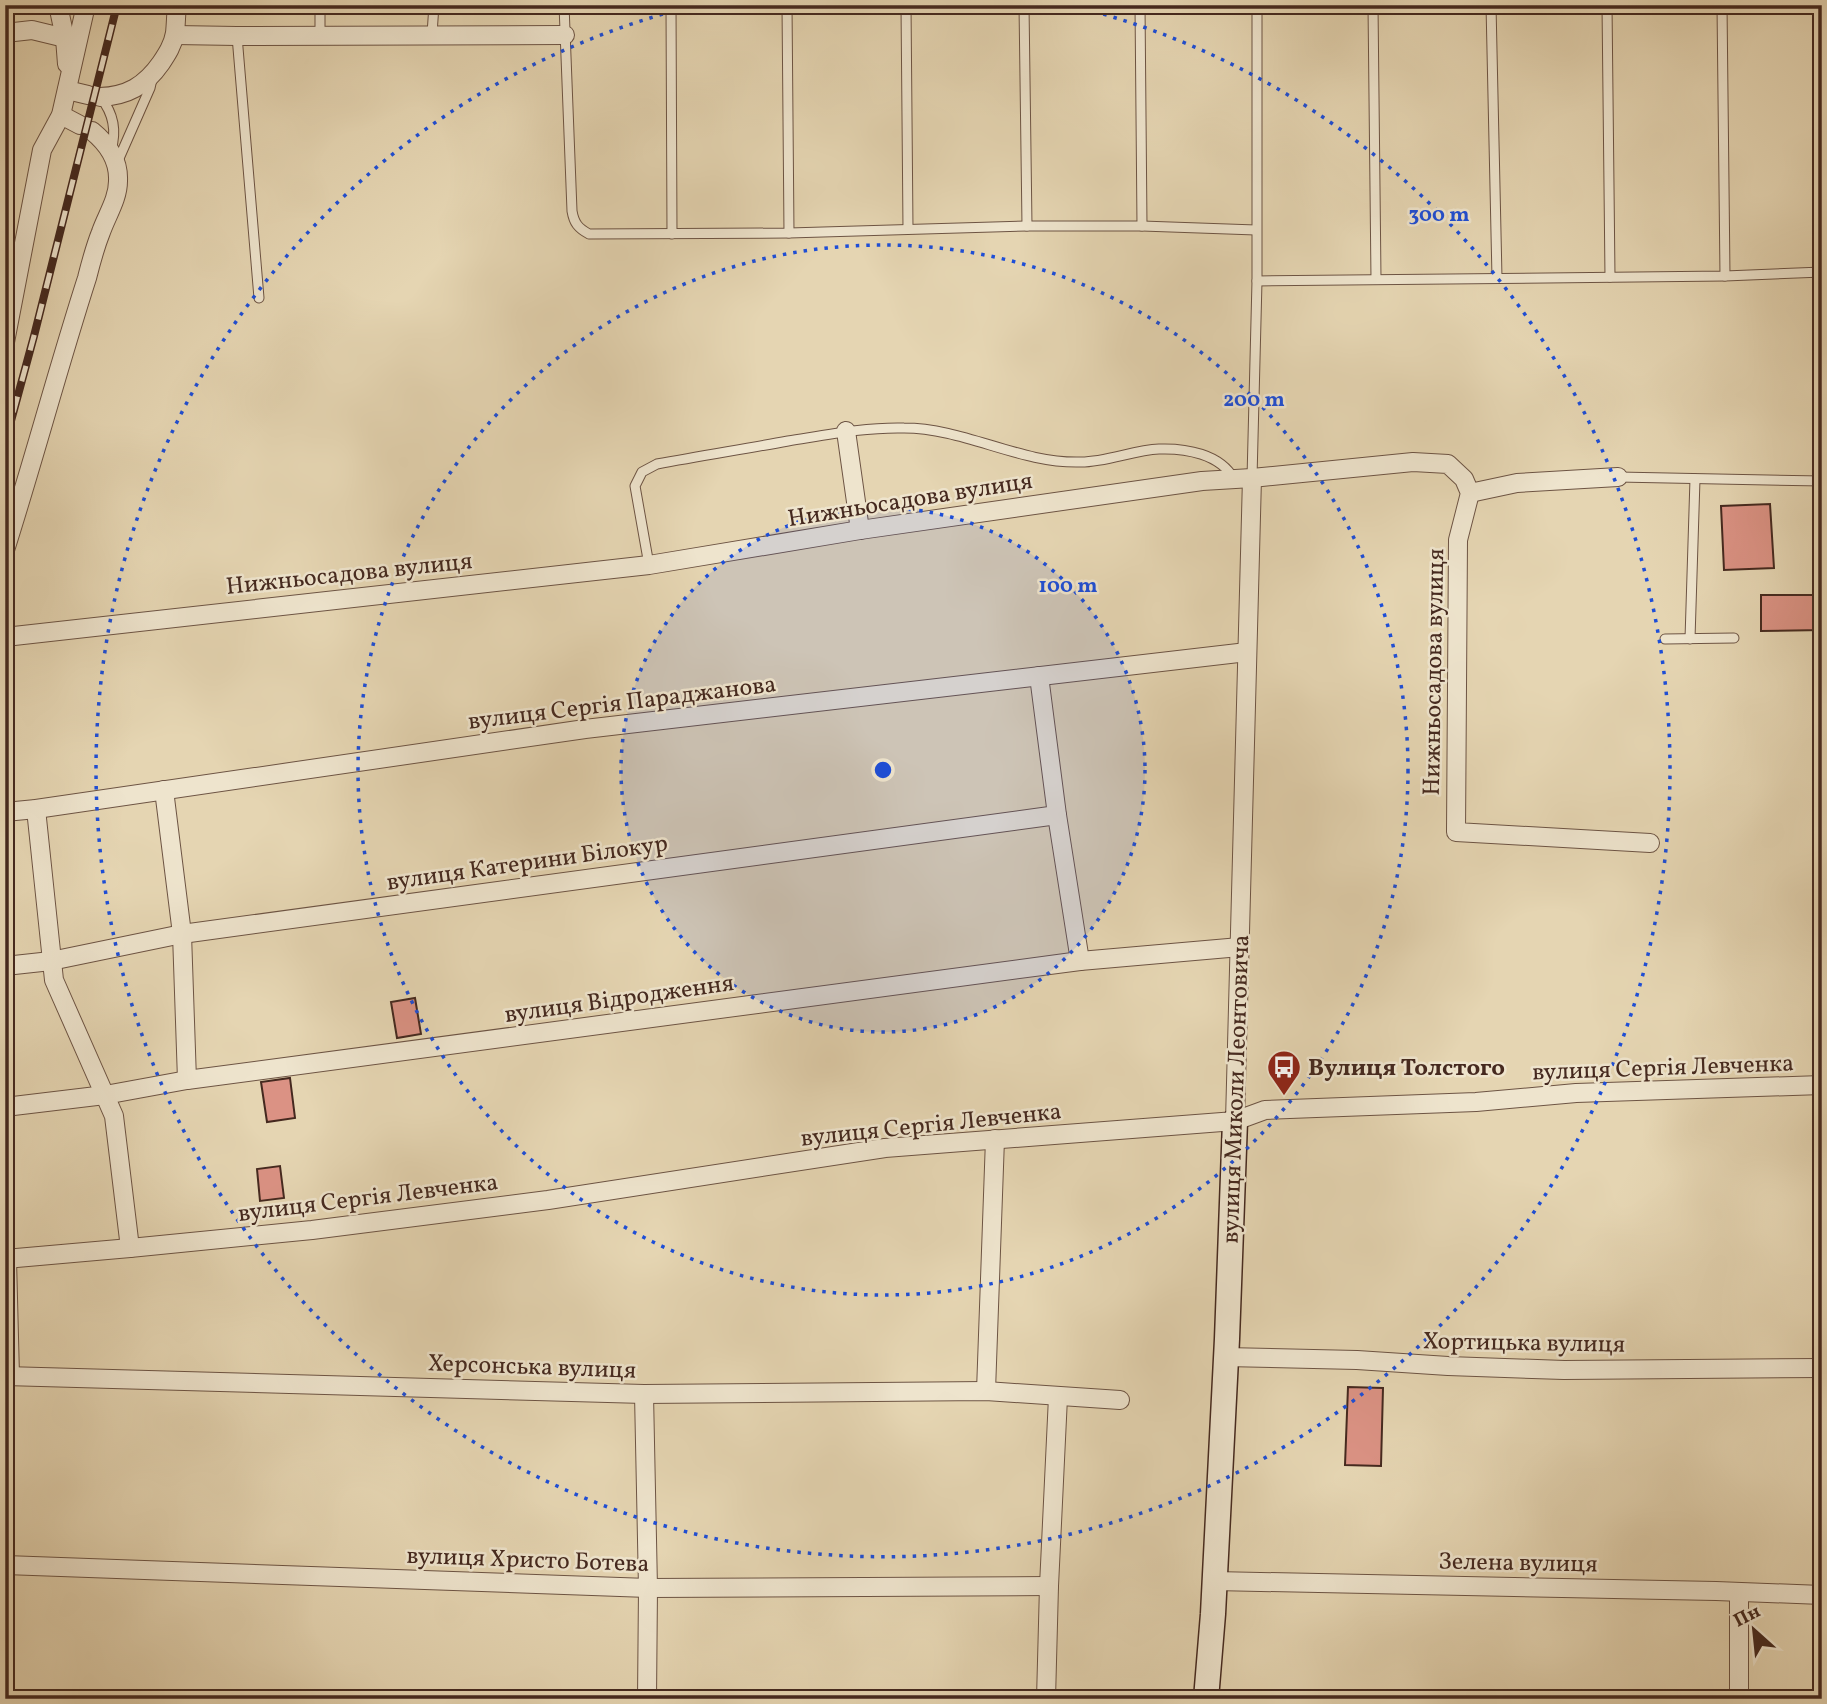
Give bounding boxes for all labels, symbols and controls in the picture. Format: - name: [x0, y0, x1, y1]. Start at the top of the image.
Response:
- text: 300 m: [1409, 201, 1469, 230]
- text: 200 m: [1223, 386, 1285, 415]
- street label: Нижньосадова вулиця: [786, 465, 1035, 537]
- street label: Нижньосадова вулиця: [224, 545, 474, 605]
- street label: Нижньосадова вулиця: [1416, 548, 1454, 796]
- text: 100 m: [1038, 572, 1098, 601]
- street label: вулиця Сергія Параджанова: [466, 668, 778, 740]
- centre of rings: [871, 758, 895, 782]
- street label: вулиця Катерини Білокур: [384, 827, 670, 901]
- street label: вулиця Миколи Леонтовича: [1215, 934, 1259, 1244]
- street label: вулиця Відродження: [502, 967, 736, 1033]
- street label: вулиця Сергія Левченка: [1532, 1047, 1795, 1091]
- bus stop icon: Вулиця Толстого: [1265, 1048, 1303, 1097]
- place label: Вулиця Толстого: [1308, 1052, 1505, 1086]
- street label: вулиця Сергія Левченка: [799, 1095, 1063, 1157]
- street label: вулиця Сергія Левченка: [236, 1166, 500, 1232]
- street label: Хортицька вулиця: [1422, 1325, 1625, 1363]
- street label: Херсонська вулиця: [427, 1347, 637, 1389]
- street label: вулиця Христо Ботева: [406, 1540, 650, 1582]
- street label: Зелена вулиця: [1438, 1546, 1598, 1582]
- north arrow: [1718, 1596, 1788, 1666]
- text: Пн: [1729, 1599, 1765, 1634]

